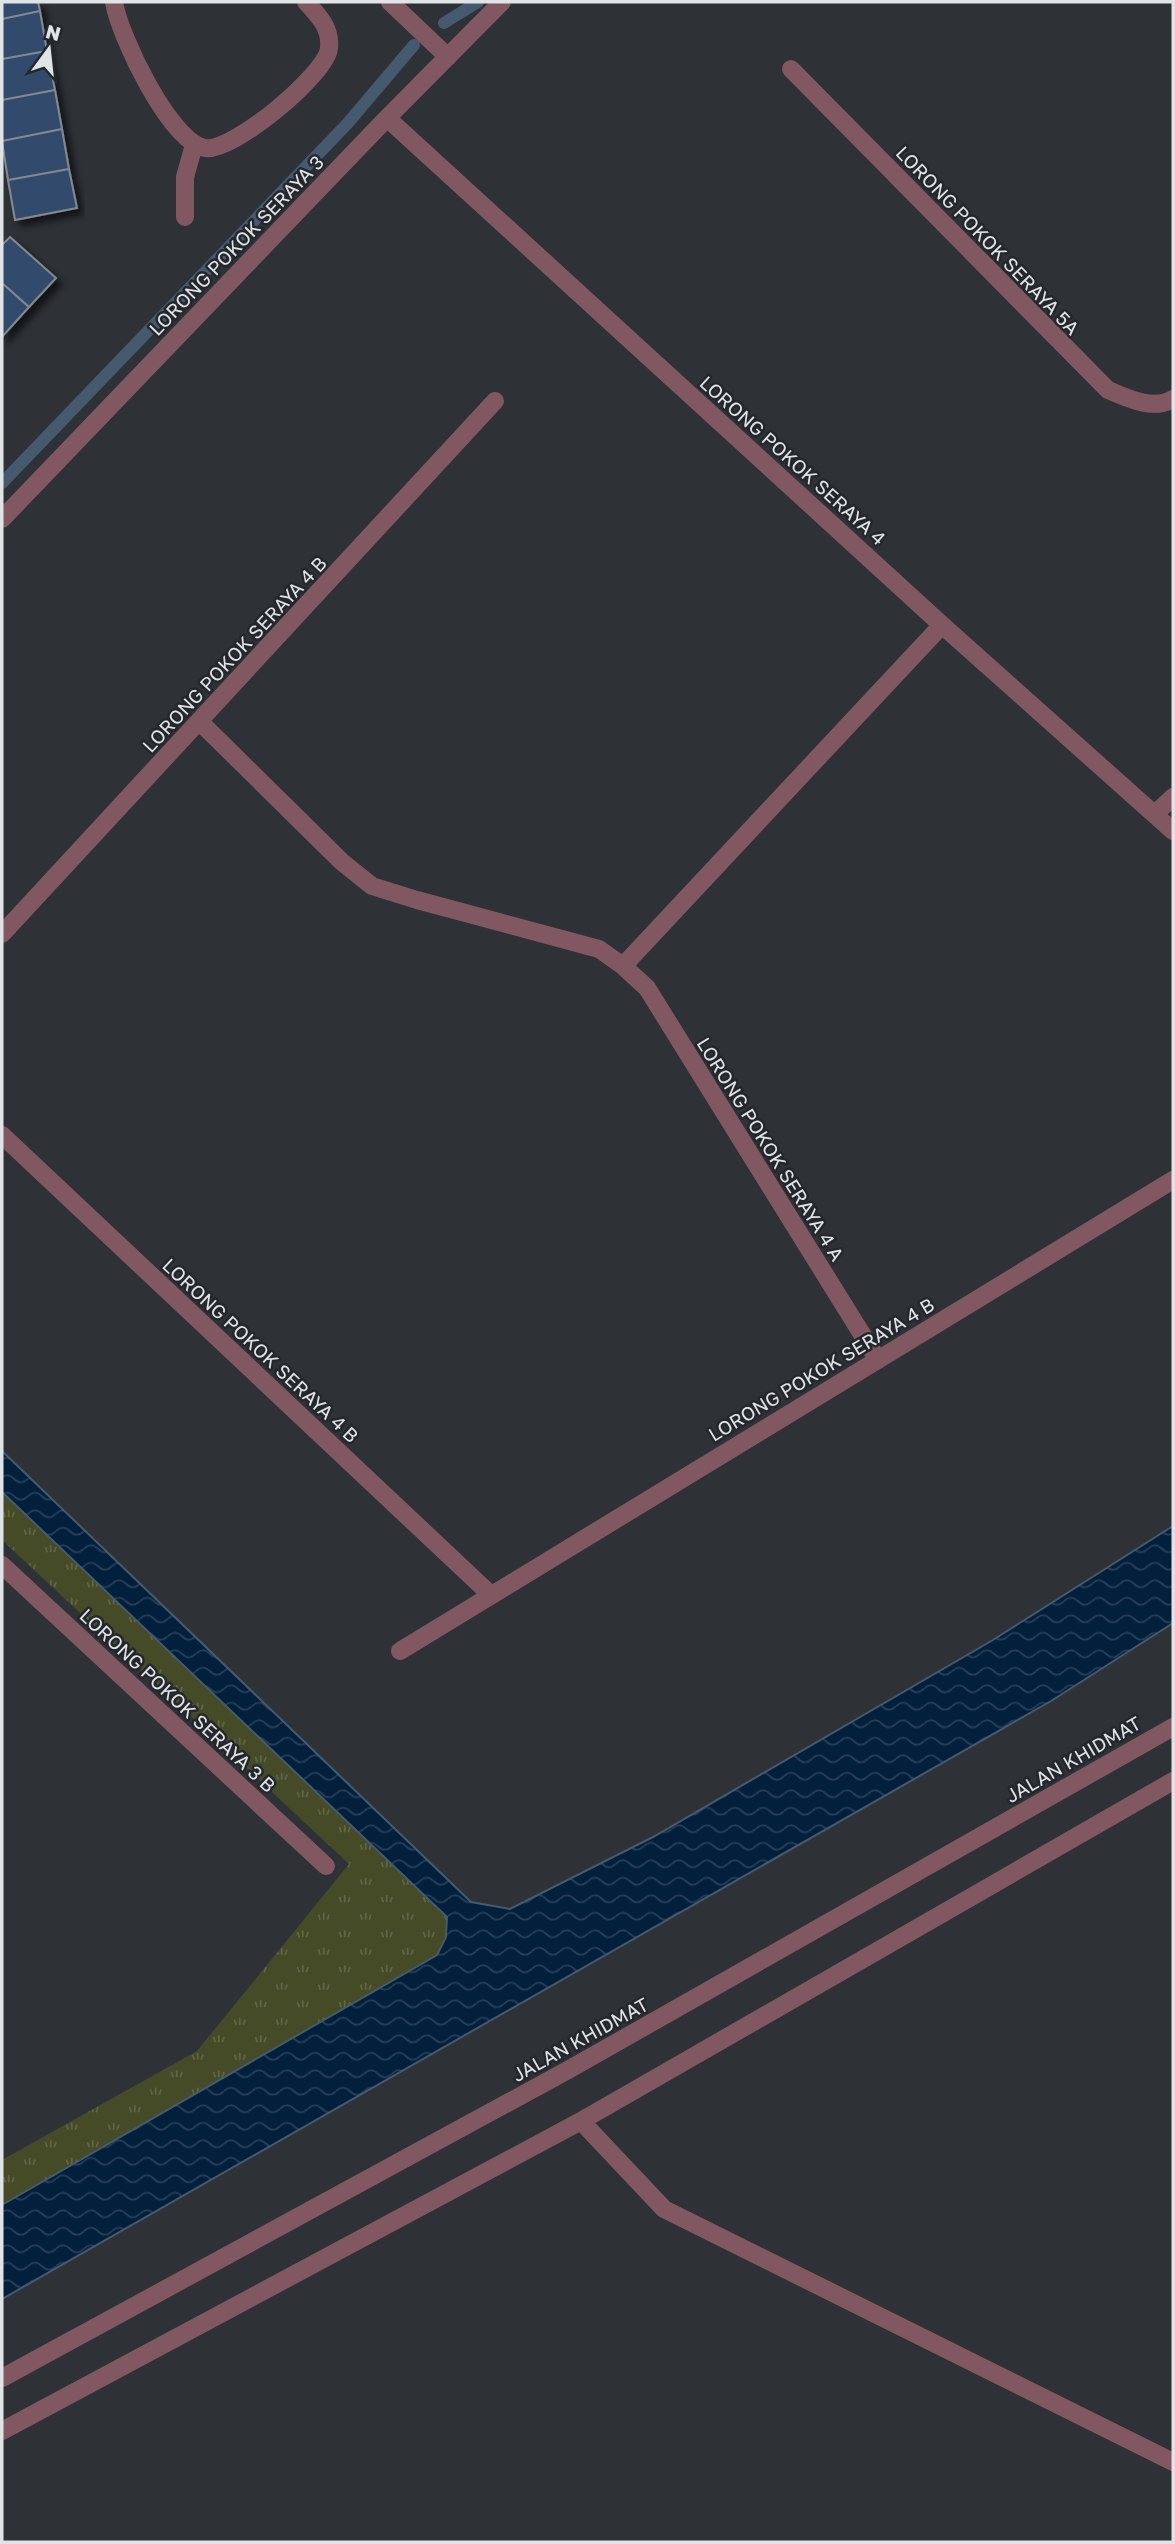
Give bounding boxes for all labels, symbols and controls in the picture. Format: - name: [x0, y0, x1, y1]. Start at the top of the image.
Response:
- north arrow: [14, 14, 84, 84]
- text: N: [44, 19, 63, 45]
- street label: LORONG POKOK SERAYA 5A: [892, 141, 1085, 339]
- street label: LORONG POKOK SERAYA 3: [144, 150, 328, 340]
- street label: LORONG POKOK SERAYA 4: [696, 371, 890, 549]
- street label: LORONG POKOK SERAYA 4 B: [137, 551, 331, 757]
- street label: LORONG POKOK SERAYA 4 A: [693, 1033, 850, 1265]
- street label: LORONG POKOK SERAYA 4 B: [158, 1253, 364, 1447]
- street label: LORONG POKOK SERAYA 4 B: [704, 1292, 938, 1446]
- street label: LORONG POKOK SERAYA 3 B: [76, 1603, 280, 1797]
- street label: JALAN KHIDMAT: [1001, 1711, 1145, 1807]
- street label: JALAN KHIDMAT: [508, 1992, 652, 2086]

